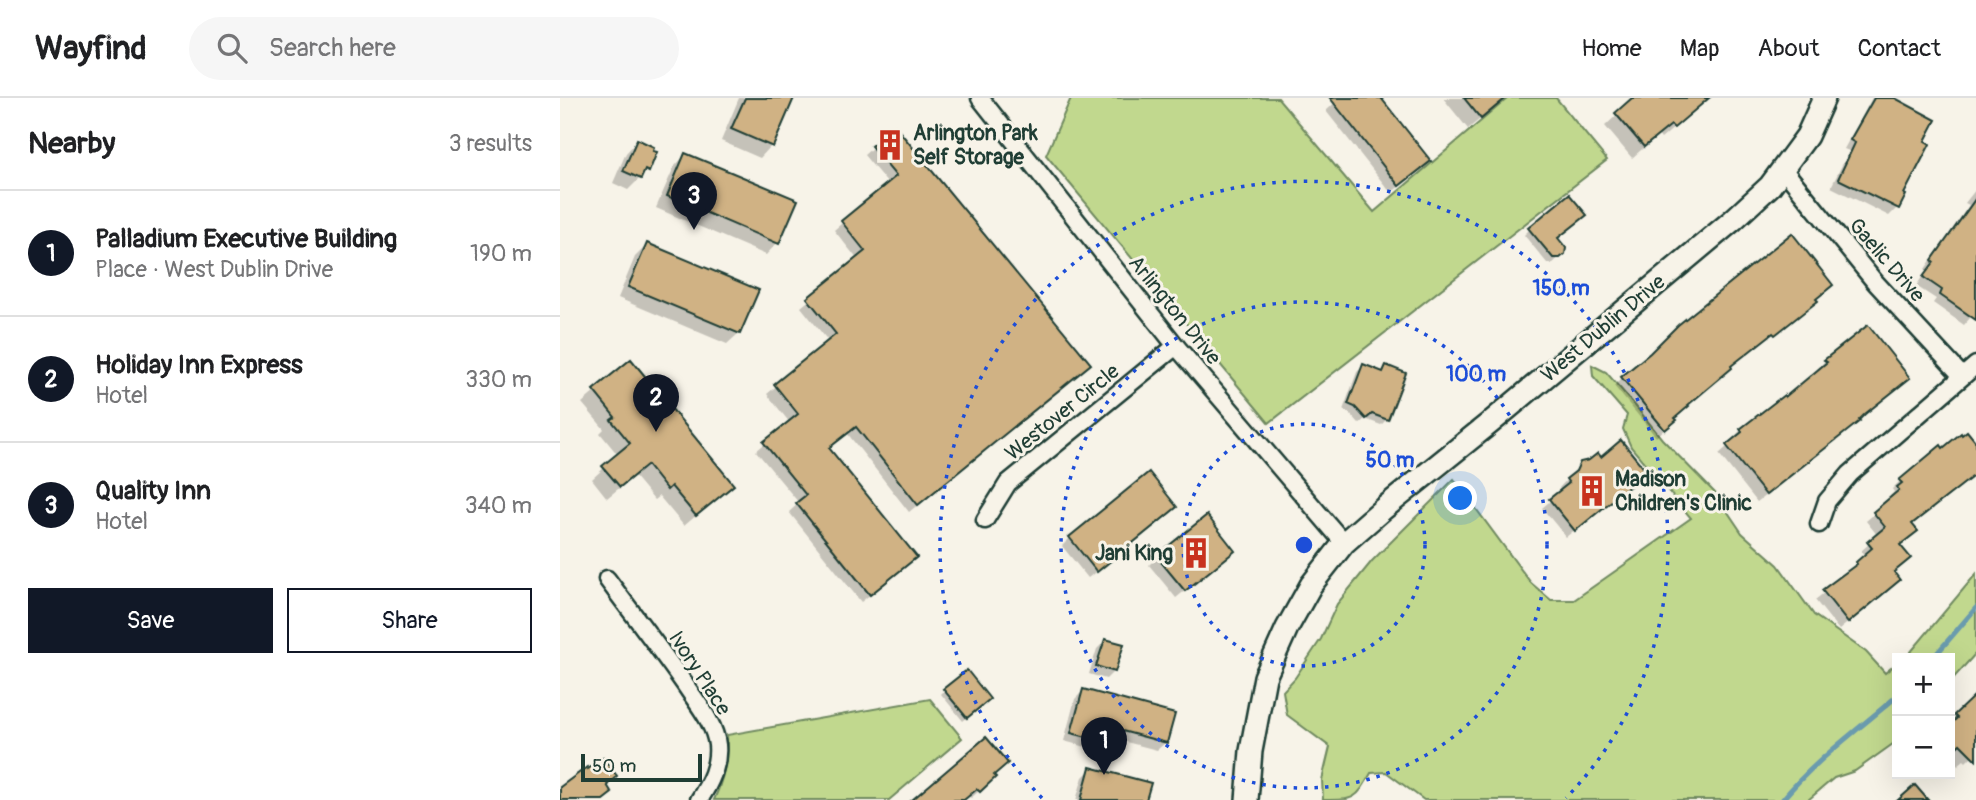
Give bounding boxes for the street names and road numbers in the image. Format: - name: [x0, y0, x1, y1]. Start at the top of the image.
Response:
- street label: Gaelic Drive: [1843, 213, 1931, 308]
- street label: Arlington Drive: [1122, 250, 1227, 371]
- street label: West Dublin Drive: [1536, 268, 1672, 388]
- street label: Westover Circle: [1000, 358, 1126, 467]
- street label: Ivory Place: [662, 626, 737, 721]

